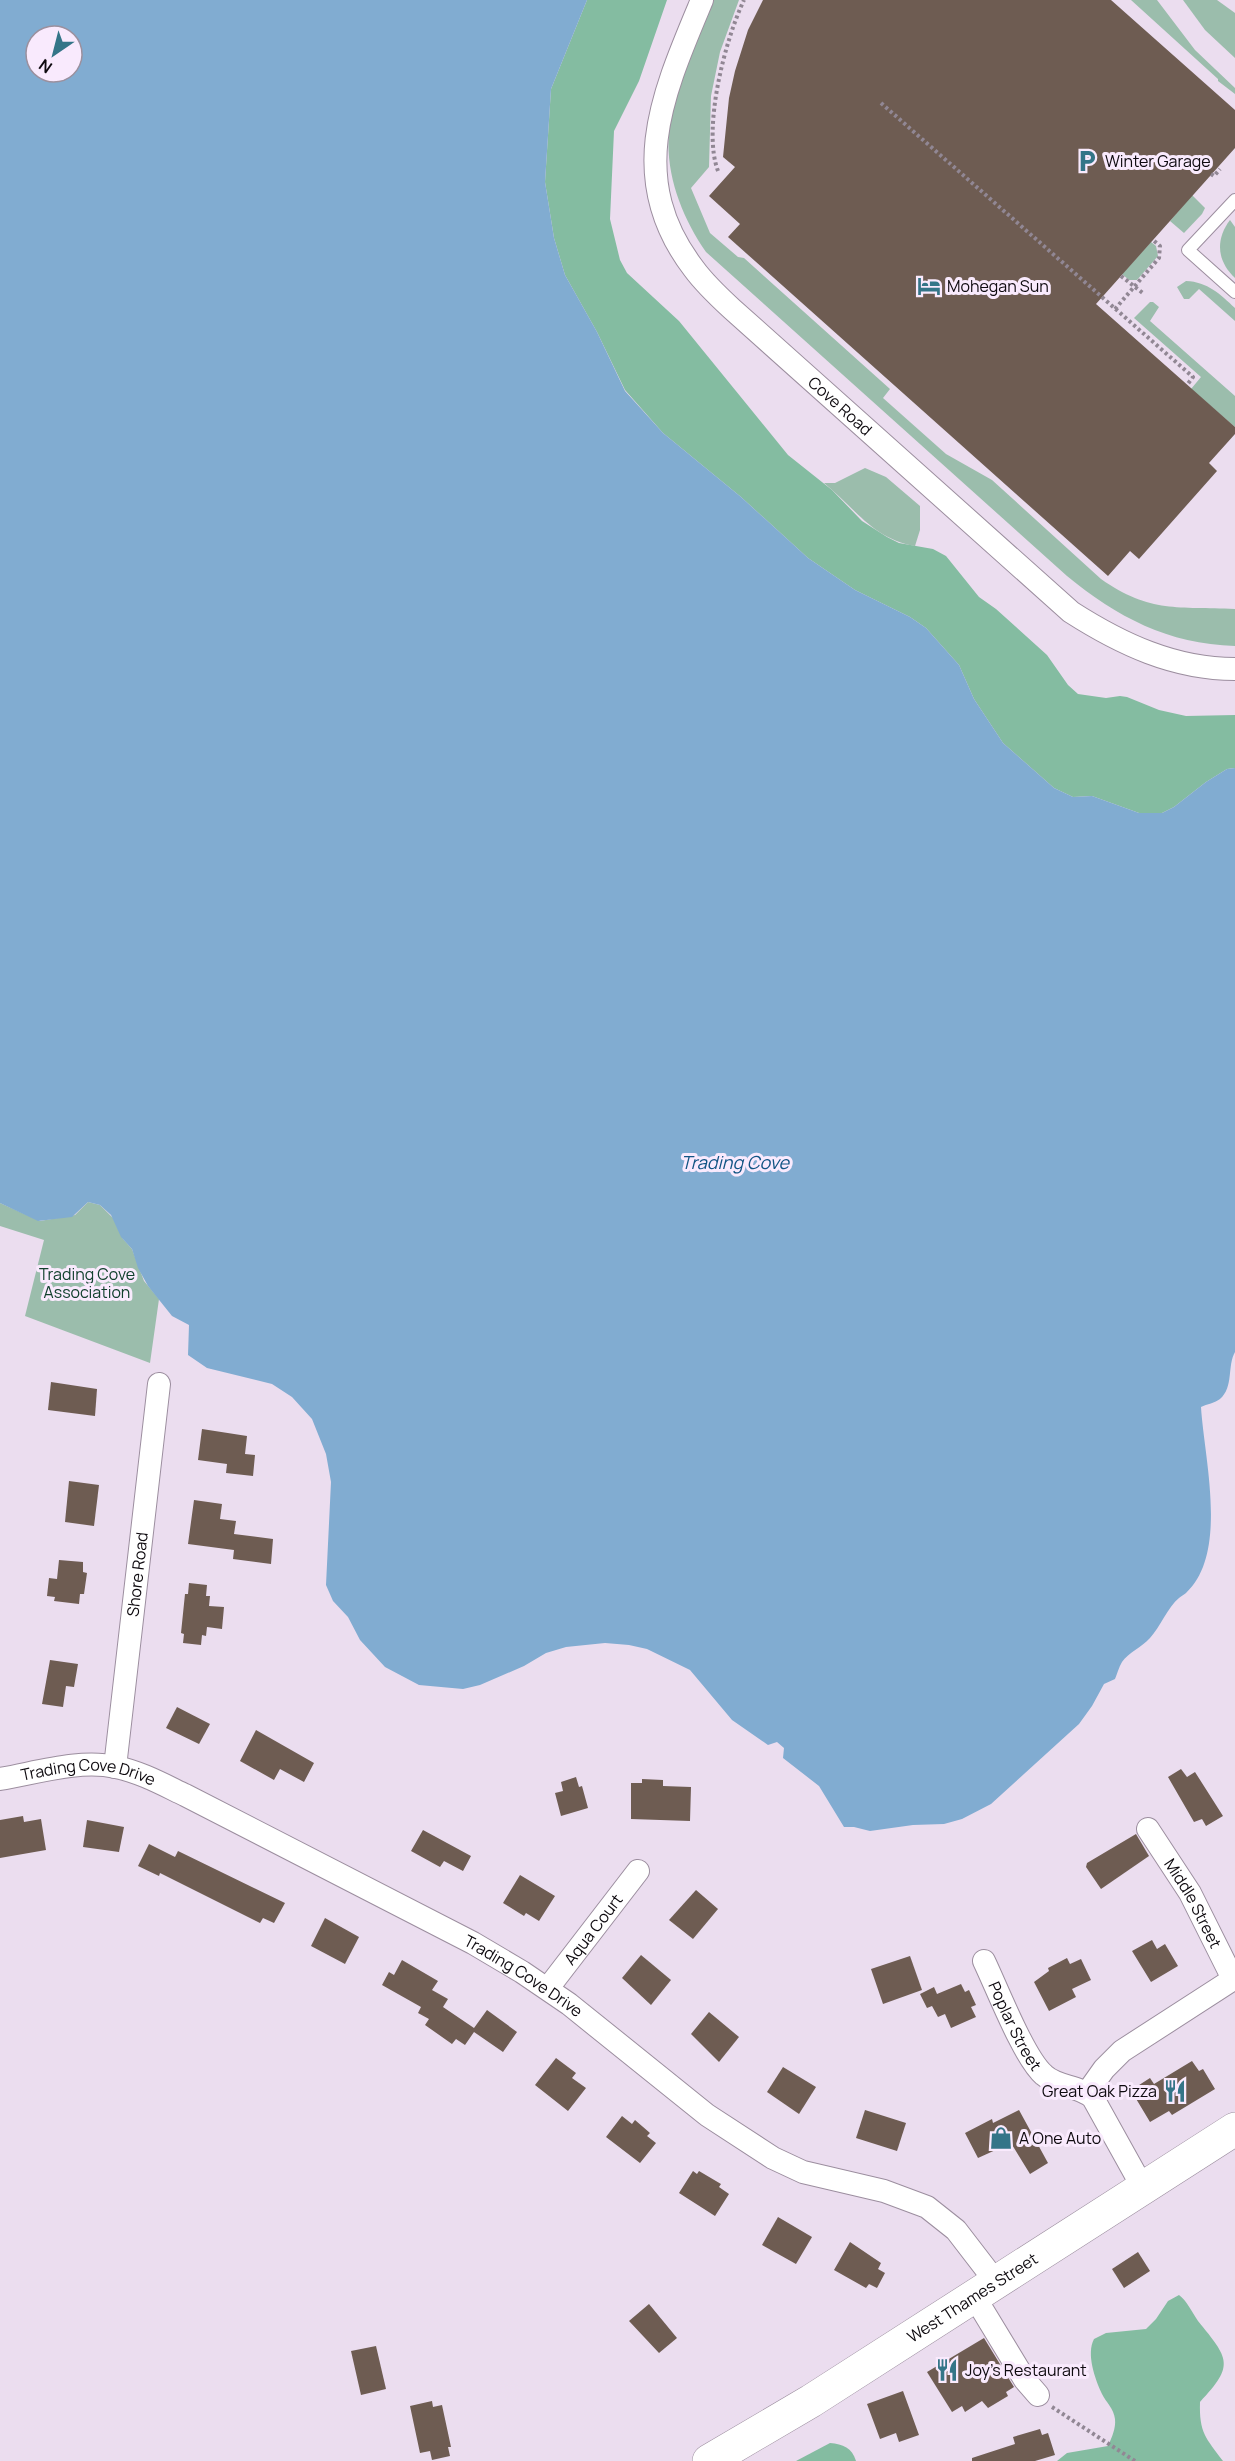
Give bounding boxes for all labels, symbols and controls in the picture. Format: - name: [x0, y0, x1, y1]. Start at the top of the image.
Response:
- north arrow: [24, 24, 84, 84]
- text: N: [34, 54, 56, 79]
- parking icon: Winter Garage: [1074, 148, 1100, 174]
- place label: Winter Garage: [1105, 150, 1211, 172]
- hotel icon: Mohegan Sun: [916, 273, 942, 299]
- place label: Mohegan Sun: [947, 275, 1049, 297]
- street label: Cove Road: [803, 371, 877, 440]
- water label: Trading Cove: [681, 1150, 791, 1174]
- park label: Trading Cove Association: [39, 1263, 135, 1303]
- street label: Shore Road: [121, 1531, 153, 1618]
- street label: Trading Cove Drive: [19, 1754, 159, 1791]
- street label: Middle Street: [1159, 1854, 1227, 1952]
- street label: Aqua Court: [559, 1889, 627, 1969]
- street label: Trading Cove Drive: [461, 1929, 587, 2022]
- street label: Poplar Street: [984, 1978, 1047, 2075]
- restaurant icon: Great Oak Pizza: [1162, 2078, 1188, 2104]
- place label: Great Oak Pizza: [1042, 2080, 1157, 2102]
- shop icon: A One Auto: [988, 2125, 1014, 2151]
- place label: A One Auto: [1019, 2127, 1101, 2149]
- street label: West Thames Street: [903, 2248, 1042, 2348]
- restaurant icon: Joy's Restaurant: [934, 2357, 960, 2383]
- place label: Joy's Restaurant: [965, 2359, 1087, 2381]

